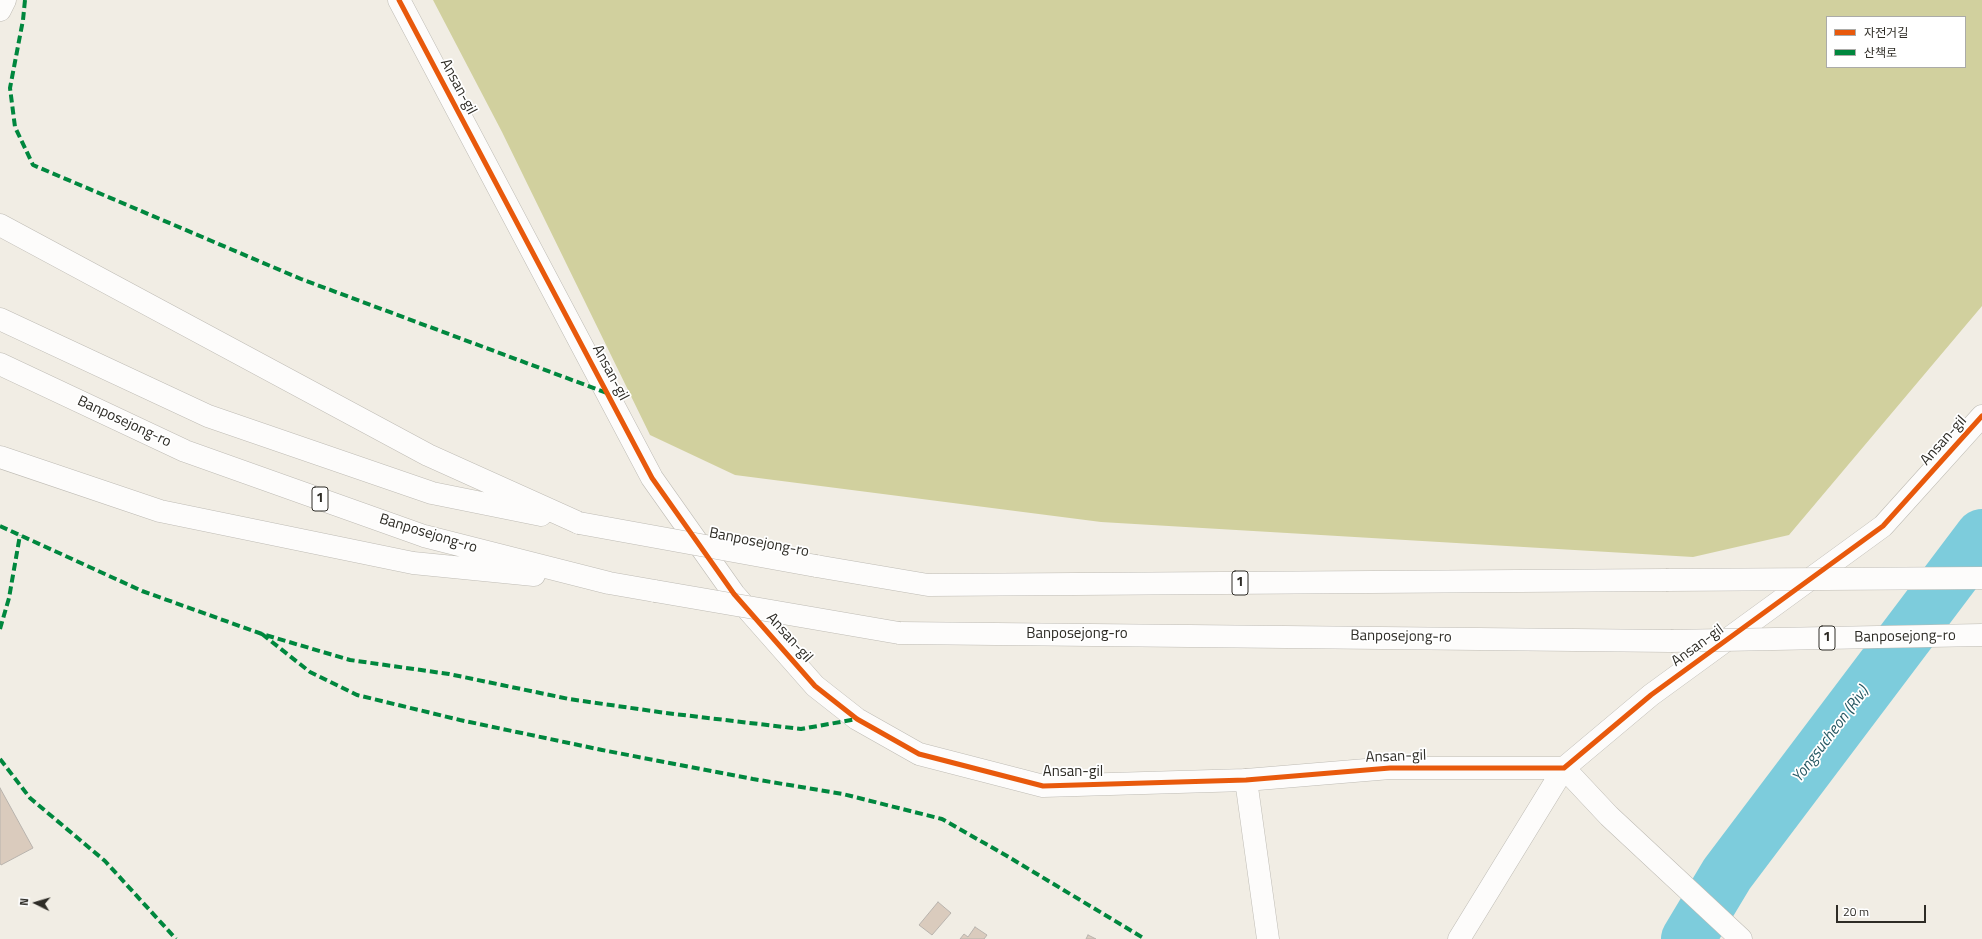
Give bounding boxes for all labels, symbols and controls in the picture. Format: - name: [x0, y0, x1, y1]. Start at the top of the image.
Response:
- legend: [1826, 16, 1966, 68]
- text: 자전거길: [1864, 23, 1908, 42]
- text: 산책로: [1864, 43, 1897, 62]
- street label: Ansan-gil: [436, 56, 480, 118]
- street label: Ansan-gil: [588, 342, 632, 404]
- street label: Banposejong-ro: [74, 392, 174, 452]
- street label: Ansan-gil: [1917, 412, 1971, 470]
- road number: 1: [312, 487, 328, 511]
- street label: Banposejong-ro: [377, 511, 479, 557]
- street label: Banposejong-ro: [707, 524, 811, 562]
- road number: 1: [1232, 571, 1248, 595]
- street label: Ansan-gil: [762, 609, 816, 667]
- street label: Ansan-gil: [1668, 621, 1728, 671]
- street label: Banposejong-ro: [1026, 625, 1128, 643]
- road number: 1: [1819, 626, 1835, 650]
- street label: Banposejong-ro: [1350, 627, 1452, 647]
- street label: Banposejong-ro: [1854, 627, 1956, 647]
- water label: Yongsucheon (Riv.): [1789, 683, 1873, 787]
- street label: Ansan-gil: [1365, 747, 1427, 767]
- street label: Ansan-gil: [1043, 763, 1103, 781]
- north arrow: [16, 883, 56, 923]
- text: N: [16, 897, 32, 906]
- scale bar: [1838, 897, 1928, 923]
- text: 20 m: [1843, 902, 1869, 921]

